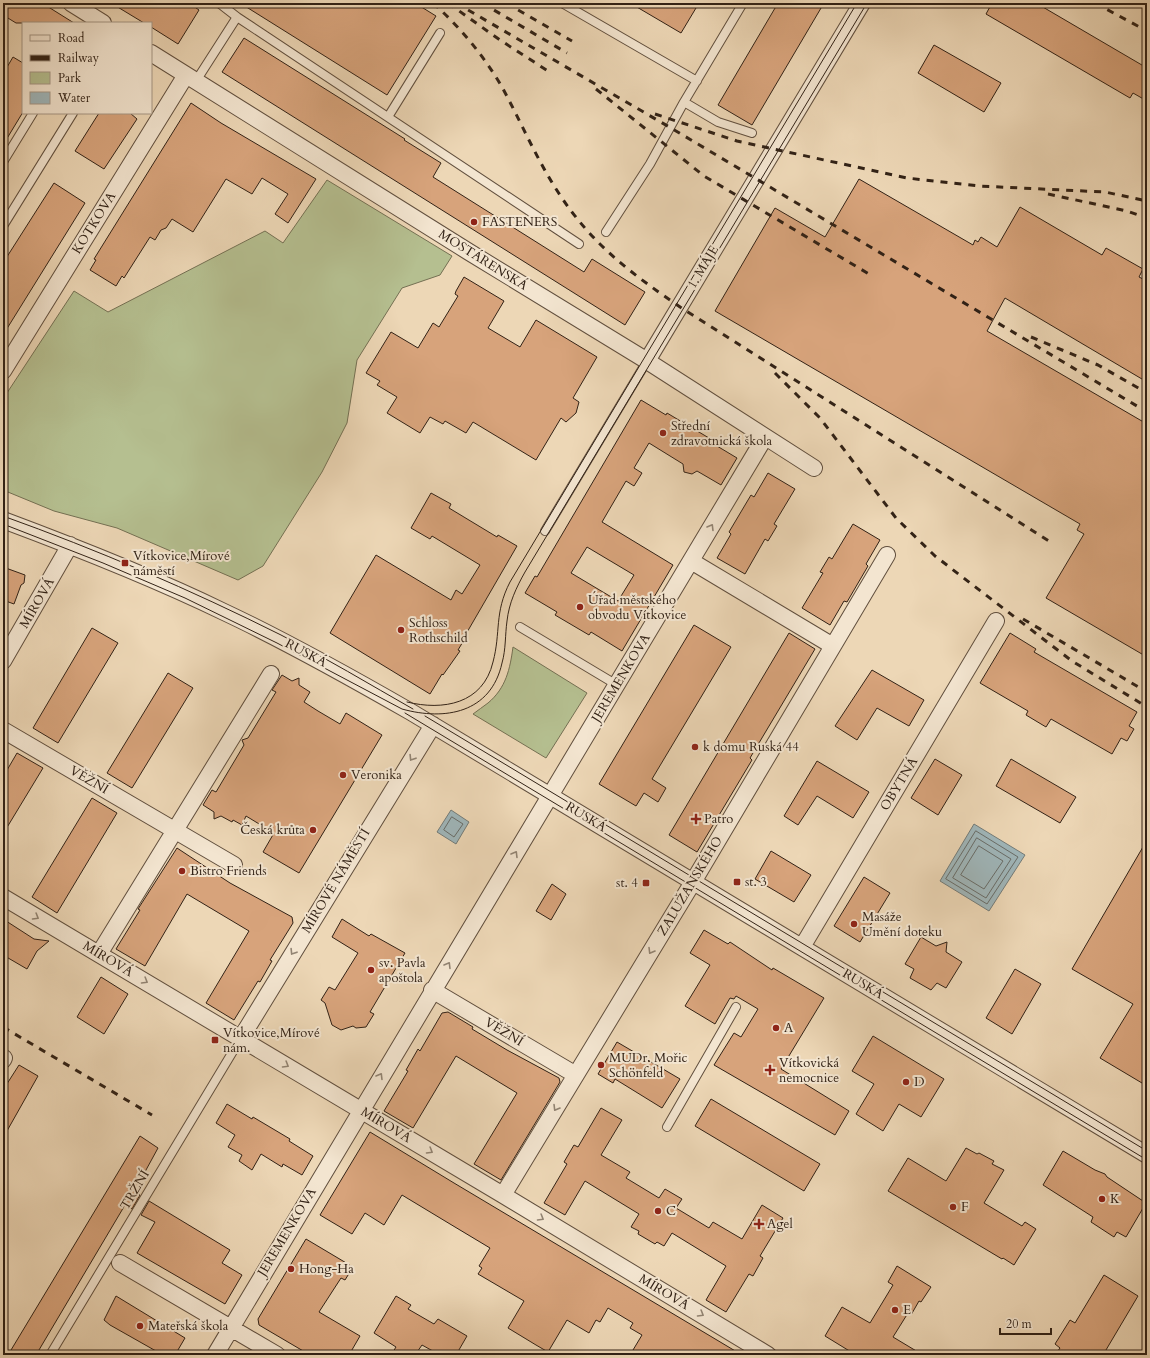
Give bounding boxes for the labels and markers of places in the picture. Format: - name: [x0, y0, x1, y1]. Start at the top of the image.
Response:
- place label: FASTENERS: [482, 213, 557, 231]
- marker: FASTENERS: [469, 217, 479, 227]
- place label: Střední zdravotnická škola: [671, 417, 772, 450]
- marker: Střední zdravotnická škola: [658, 428, 668, 438]
- place label: Vítkovice,Mírové náměstí: [133, 547, 230, 580]
- marker: Vítkovice,Mírové náměstí: [120, 558, 130, 568]
- place label: Úřad městského obvodu Vítkovice: [588, 591, 687, 624]
- marker: Úřad městského obvodu Vítkovice: [575, 602, 585, 612]
- place label: Schloss Rothschild: [409, 614, 468, 647]
- marker: Schloss Rothschild: [396, 625, 406, 635]
- place label: k domu Ruská 44: [703, 738, 799, 756]
- marker: k domu Ruská 44: [690, 742, 700, 752]
- place label: Veronika: [351, 766, 402, 784]
- marker: Veronika: [338, 770, 348, 780]
- place label: Patro: [704, 810, 733, 828]
- marker: Patro: [691, 814, 701, 824]
- place label: Česká krůta: [240, 821, 305, 839]
- marker: Česká krůta: [308, 825, 318, 835]
- place label: Bistro Friends: [190, 862, 267, 880]
- marker: Bistro Friends: [177, 866, 187, 876]
- place label: st. 3: [745, 873, 767, 891]
- place label: st. 4: [616, 874, 638, 892]
- marker: st. 3: [732, 877, 742, 887]
- marker: st. 4: [641, 878, 651, 888]
- place label: Masáže Umění doteku: [862, 908, 942, 941]
- marker: Masáže Umění doteku: [849, 919, 859, 929]
- place label: sv. Pavla apoštola: [379, 954, 426, 987]
- marker: sv. Pavla apoštola: [366, 965, 376, 975]
- place label: A: [784, 1019, 794, 1037]
- marker: A: [771, 1023, 781, 1033]
- place label: Vítkovice,Mírové nám.: [223, 1024, 320, 1057]
- marker: Vítkovice,Mírové nám.: [210, 1035, 220, 1045]
- place label: MUDr. Mořic Schönfeld: [609, 1049, 688, 1082]
- place label: Vítkovická nemocnice: [779, 1054, 839, 1087]
- marker: MUDr. Mořic Schönfeld: [596, 1060, 606, 1070]
- marker: Vítkovická nemocnice: [764, 1064, 776, 1076]
- place label: D: [914, 1073, 925, 1091]
- marker: D: [901, 1077, 911, 1087]
- place label: K: [1110, 1190, 1120, 1208]
- marker: K: [1097, 1194, 1107, 1204]
- place label: F: [961, 1198, 968, 1216]
- place label: C: [666, 1202, 676, 1220]
- marker: F: [948, 1202, 958, 1212]
- marker: C: [653, 1206, 663, 1216]
- place label: Agel: [767, 1215, 793, 1233]
- marker: Agel: [754, 1219, 764, 1229]
- place label: Hong-Ha: [299, 1260, 354, 1278]
- marker: Hong-Ha: [286, 1264, 296, 1274]
- place label: E: [903, 1301, 911, 1319]
- marker: E: [890, 1305, 900, 1315]
- place label: Mateřská škola: [148, 1317, 229, 1335]
- marker: Mateřská škola: [135, 1321, 145, 1331]

